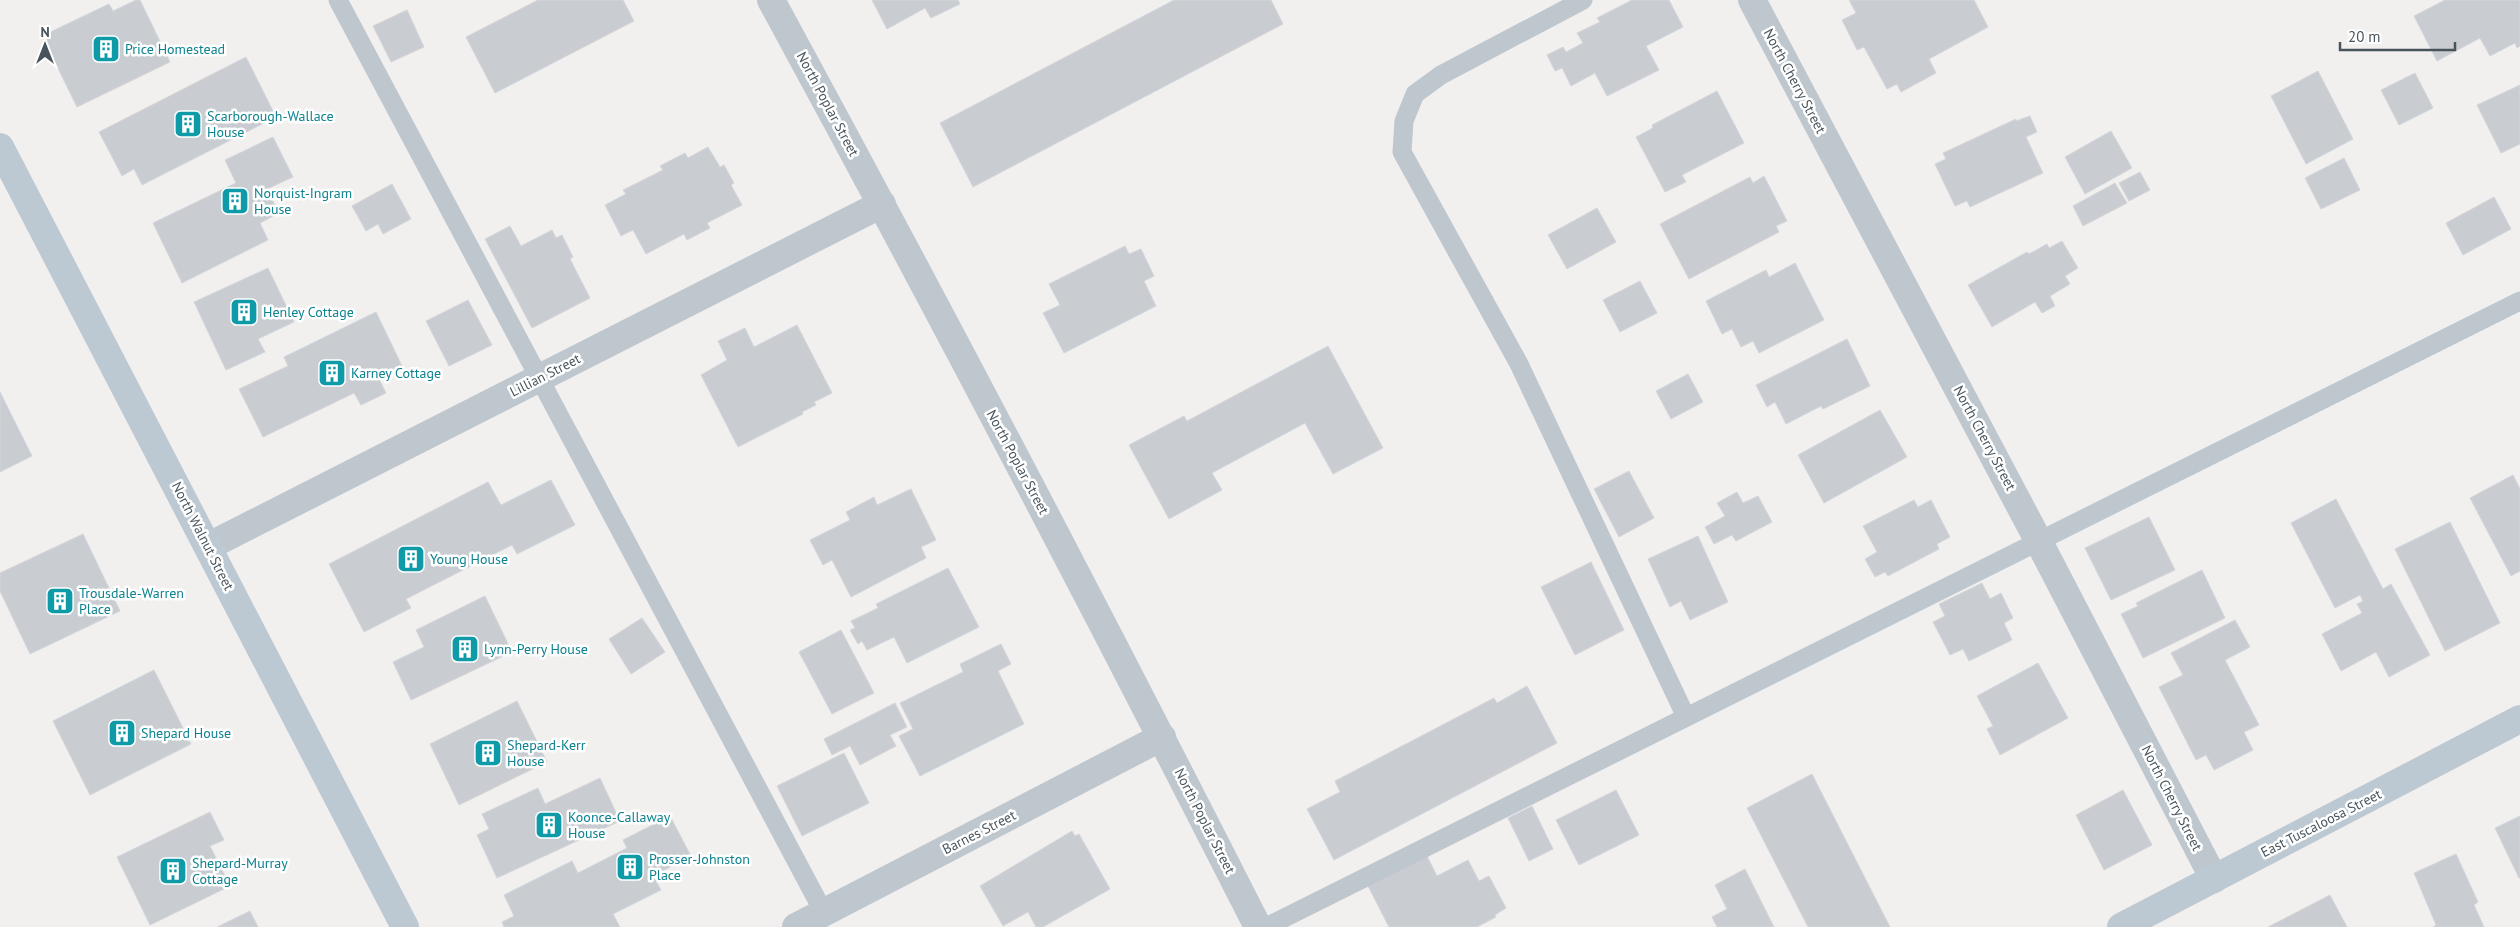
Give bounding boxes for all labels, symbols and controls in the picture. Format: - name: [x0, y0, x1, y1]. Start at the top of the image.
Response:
- north arrow: [20, 20, 70, 70]
- scale bar: [2340, 20, 2455, 52]
- text: N: [40, 23, 50, 41]
- street label: North Cherry Street: [1760, 26, 1830, 137]
- text: 20 m: [2348, 27, 2381, 46]
- building icon: Price Homestead: [91, 34, 121, 64]
- place label: Price Homestead: [125, 40, 225, 58]
- street label: North Poplar Street: [793, 49, 863, 160]
- place label: Scarborough-Wallace House: [207, 107, 334, 141]
- building icon: Scarborough-Wallace House: [173, 109, 203, 139]
- place label: Norquist-Ingram House: [254, 184, 352, 218]
- building icon: Norquist-Ingram House: [220, 186, 250, 216]
- building icon: Henley Cottage: [229, 297, 259, 327]
- place label: Henley Cottage: [263, 303, 354, 321]
- street label: Lillian Street: [507, 349, 584, 401]
- building icon: Karney Cottage: [317, 358, 347, 388]
- place label: Karney Cottage: [351, 364, 441, 382]
- street label: North Cherry Street: [1950, 383, 2020, 494]
- street label: North Poplar Street: [983, 407, 1053, 518]
- street label: North Walnut Street: [168, 479, 238, 594]
- building icon: Young House: [396, 544, 426, 574]
- place label: Young House: [430, 550, 508, 568]
- place label: Trousdale-Warren Place: [79, 584, 184, 618]
- building icon: Trousdale-Warren Place: [45, 586, 75, 616]
- building icon: Lynn-Perry House: [450, 634, 480, 664]
- place label: Lynn-Perry House: [484, 640, 588, 658]
- building icon: Shepard House: [107, 718, 137, 748]
- place label: Shepard House: [141, 724, 231, 742]
- place label: Shepard-Kerr House: [507, 736, 586, 770]
- building icon: Shepard-Kerr House: [473, 738, 503, 768]
- street label: North Cherry Street: [2138, 742, 2206, 854]
- street label: North Poplar Street: [1171, 765, 1239, 877]
- street label: East Tuscaloosa Street: [2258, 785, 2384, 861]
- street label: Barnes Street: [939, 806, 1019, 858]
- place label: Koonce-Callaway House: [568, 808, 671, 842]
- building icon: Koonce-Callaway House: [534, 810, 564, 840]
- place label: Prosser-Johnston Place: [649, 850, 750, 884]
- building icon: Prosser-Johnston Place: [615, 852, 645, 882]
- place label: Shepard-Murray Cottage: [192, 854, 288, 888]
- building icon: Shepard-Murray Cottage: [158, 856, 188, 886]

